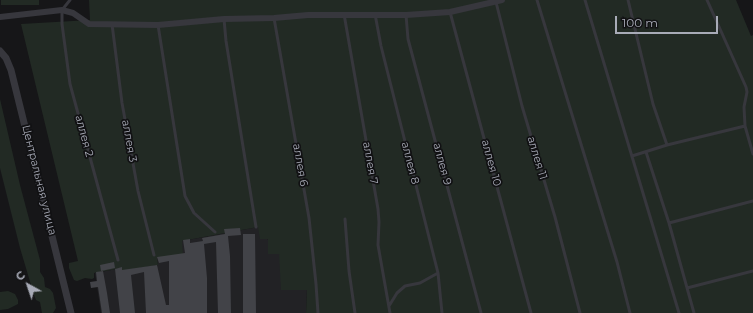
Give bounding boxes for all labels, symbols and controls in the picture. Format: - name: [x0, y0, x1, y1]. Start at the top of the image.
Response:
- scale bar: [617, 8, 720, 34]
- text: 100 m: [622, 15, 658, 30]
- street label: аллея 2: [72, 114, 96, 158]
- street label: аллея 3: [119, 119, 139, 163]
- street label: Центральная улица: [19, 124, 59, 236]
- street label: аллея 11: [524, 135, 550, 181]
- street label: аллея 10: [478, 138, 504, 188]
- street label: аллея 8: [398, 140, 422, 186]
- street label: аллея 7: [360, 141, 380, 185]
- street label: аллея 9: [430, 141, 454, 187]
- street label: аллея 6: [290, 143, 310, 187]
- north arrow: [8, 265, 48, 305]
- text: С: [13, 268, 28, 284]

